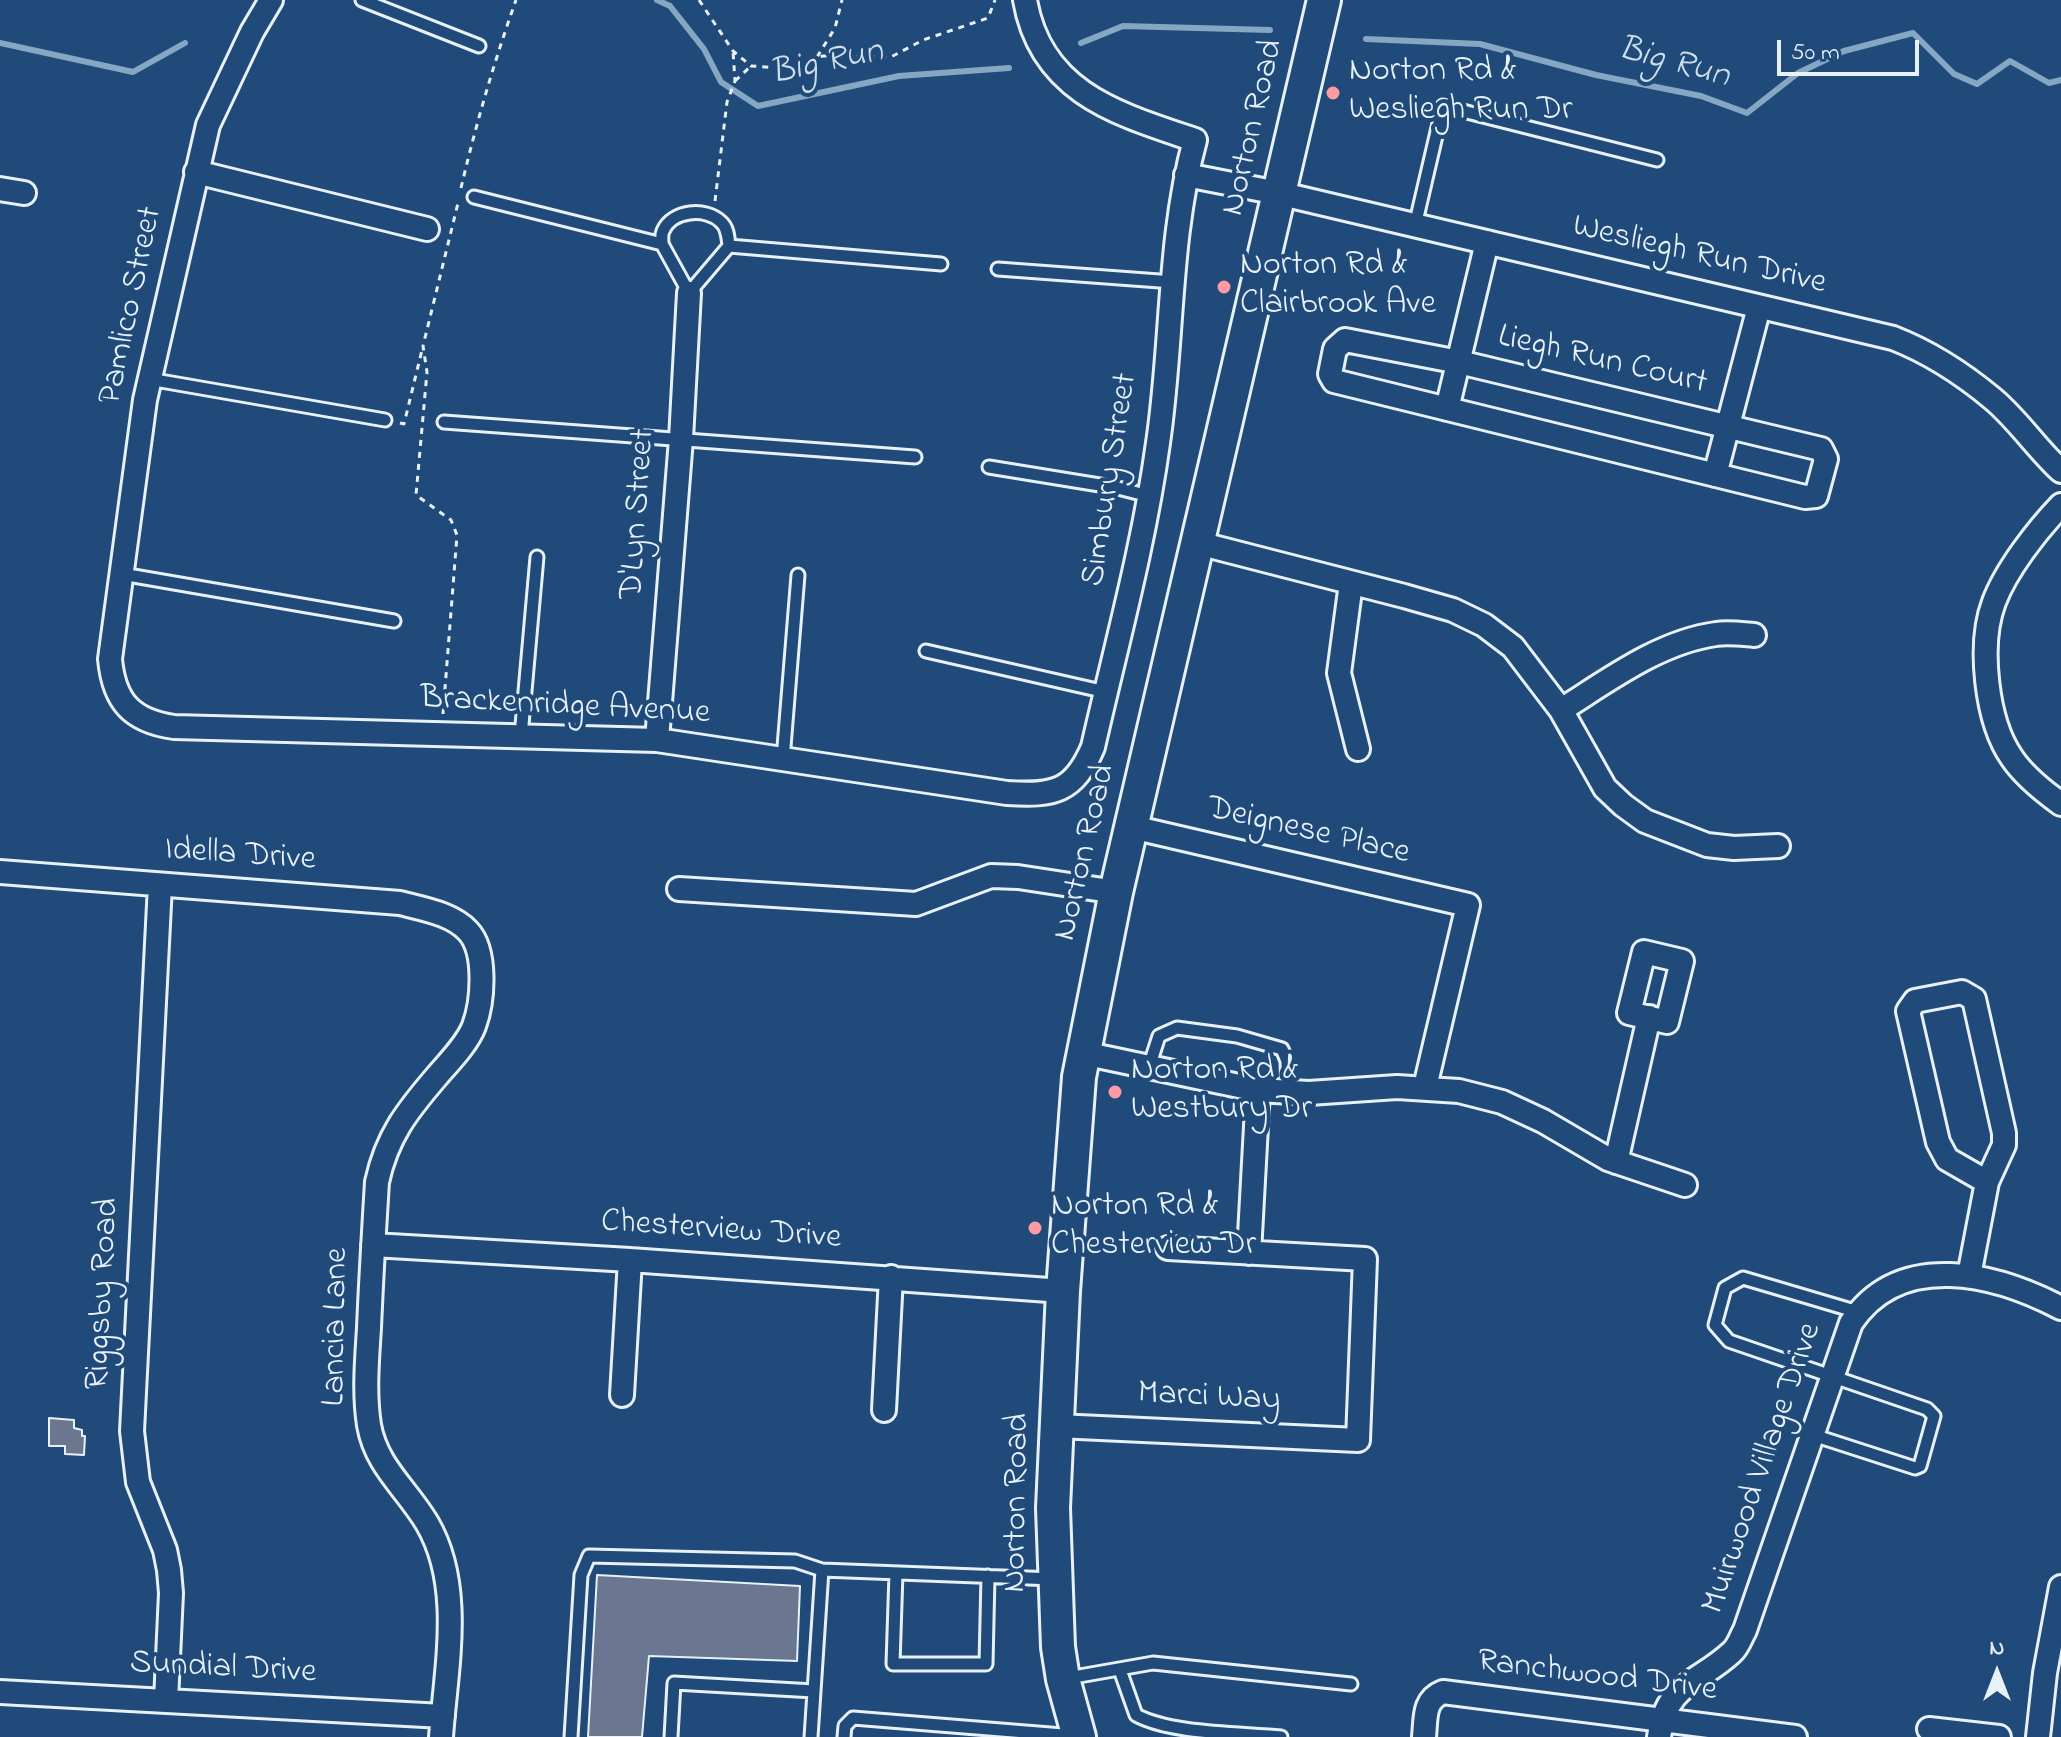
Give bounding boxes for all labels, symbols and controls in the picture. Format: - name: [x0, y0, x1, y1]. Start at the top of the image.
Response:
- scale bar: [1781, 24, 1923, 74]
- water label: Big Run: [1612, 29, 1734, 101]
- water label: Big Run: [767, 32, 887, 98]
- street label: Norton Road: [1215, 36, 1295, 220]
- text: 50 m: [1791, 36, 1840, 71]
- place label: Norton Rd & Wesliegh Run Dr: [1349, 53, 1572, 132]
- marker: Norton Rd & Wesliegh Run Dr: [1324, 84, 1342, 102]
- street label: Pamlico Street: [92, 203, 174, 409]
- street label: Wesliegh Run Drive: [1568, 208, 1830, 306]
- place label: Norton Rd & Clairbrook Ave: [1240, 247, 1436, 326]
- marker: Norton Rd & Clairbrook Ave: [1215, 278, 1233, 296]
- street label: Liegh Run Court: [1493, 318, 1711, 406]
- street label: Simbury Street: [1075, 371, 1149, 589]
- street label: D'Lyn Street: [614, 427, 666, 601]
- street label: Brackenridge Avenue: [419, 680, 711, 736]
- street label: Norton Road: [1047, 761, 1127, 945]
- street label: Deignese Place: [1203, 790, 1413, 876]
- street label: Idella Drive: [163, 831, 317, 883]
- place label: Norton Rd & Westbury Dr: [1131, 1052, 1312, 1132]
- marker: Norton Rd & Westbury Dr: [1106, 1083, 1124, 1101]
- place label: Norton Rd & Chesterview Dr: [1051, 1188, 1256, 1268]
- street label: Riggsby Road: [80, 1197, 130, 1391]
- street label: Chesterview Drive: [599, 1203, 843, 1261]
- marker: Norton Rd & Chesterview Dr: [1026, 1219, 1044, 1237]
- street label: Lancia Lane: [316, 1247, 360, 1407]
- street label: Muirwood Village Drive: [1695, 1318, 1833, 1620]
- street label: Marci Way: [1137, 1375, 1281, 1423]
- street label: Norton Road: [997, 1413, 1041, 1593]
- north arrow: [1957, 1633, 2037, 1713]
- text: N: [1990, 1633, 2004, 1665]
- street label: Ranchwood Drive: [1475, 1643, 1719, 1713]
- street label: Sundial Drive: [129, 1645, 317, 1695]

